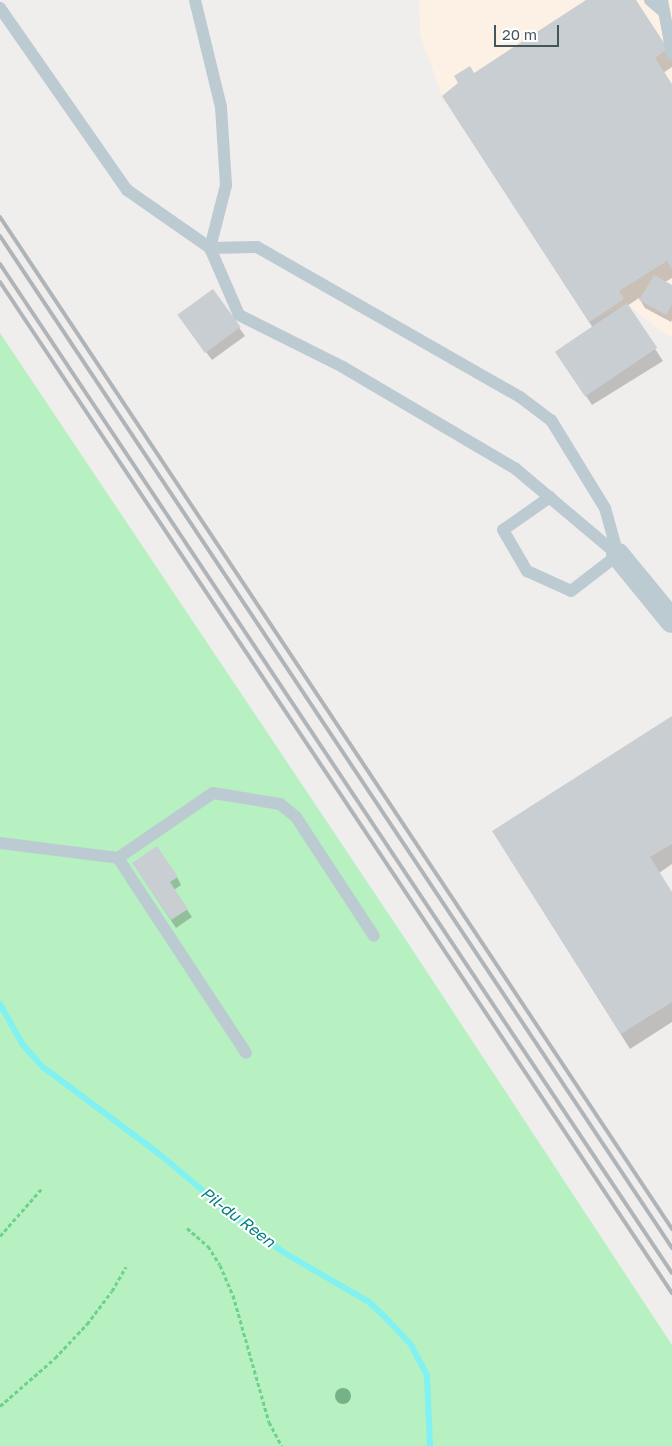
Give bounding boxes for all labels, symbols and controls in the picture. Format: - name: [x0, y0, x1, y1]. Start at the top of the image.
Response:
- scale bar: [497, 15, 562, 47]
- text: 20 m: [502, 25, 537, 43]
- water label: Pil-du Reen: [197, 1183, 279, 1251]

